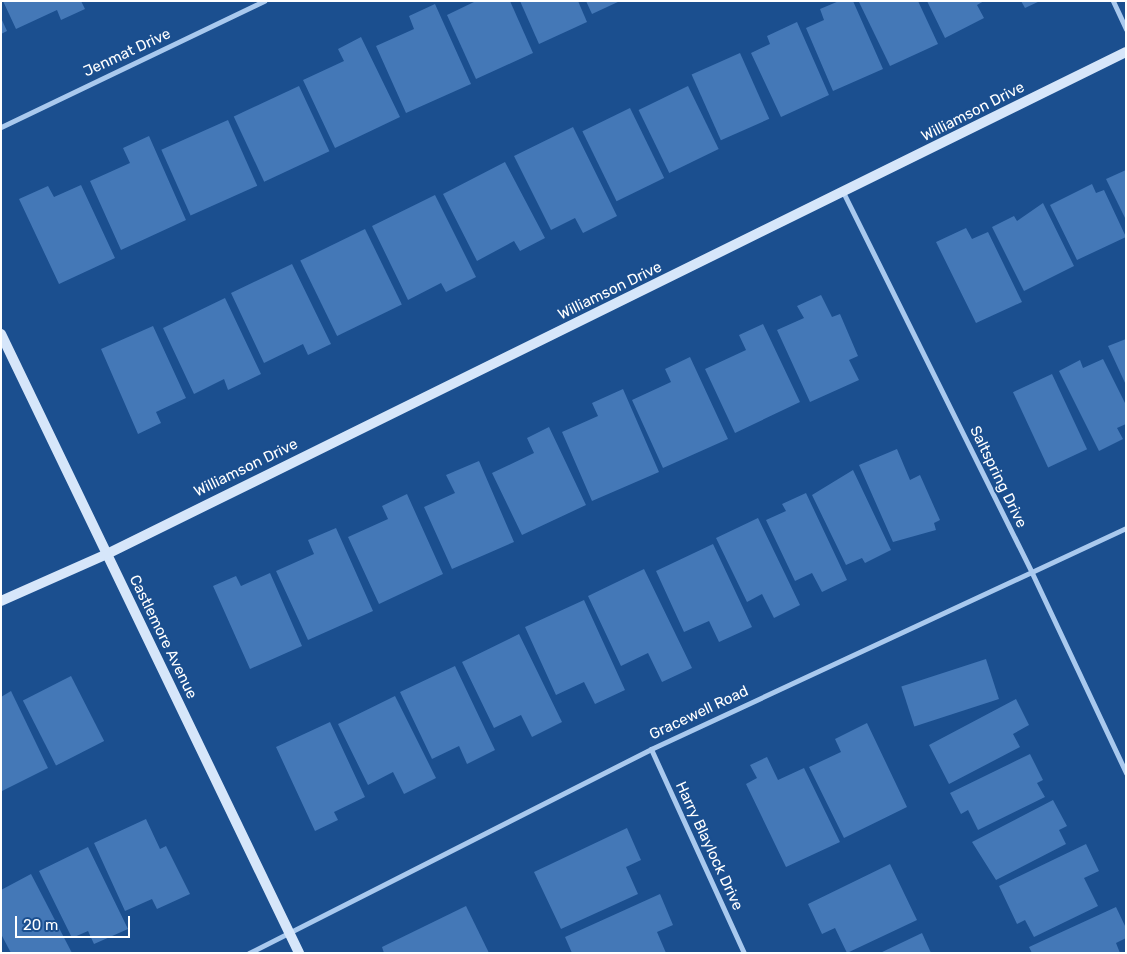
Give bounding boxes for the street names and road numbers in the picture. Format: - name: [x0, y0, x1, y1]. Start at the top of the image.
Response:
- street label: Jenmat Drive: [81, 25, 173, 81]
- street label: Williamson Drive: [918, 78, 1028, 146]
- street label: Williamson Drive: [555, 258, 665, 324]
- street label: Saltspring Drive: [966, 423, 1030, 531]
- street label: Williamson Drive: [191, 435, 301, 501]
- street label: Castlemore Avenue: [125, 572, 201, 702]
- street label: Gracewell Road: [647, 682, 751, 744]
- street label: Harry Blaylock Drive: [671, 779, 747, 913]

